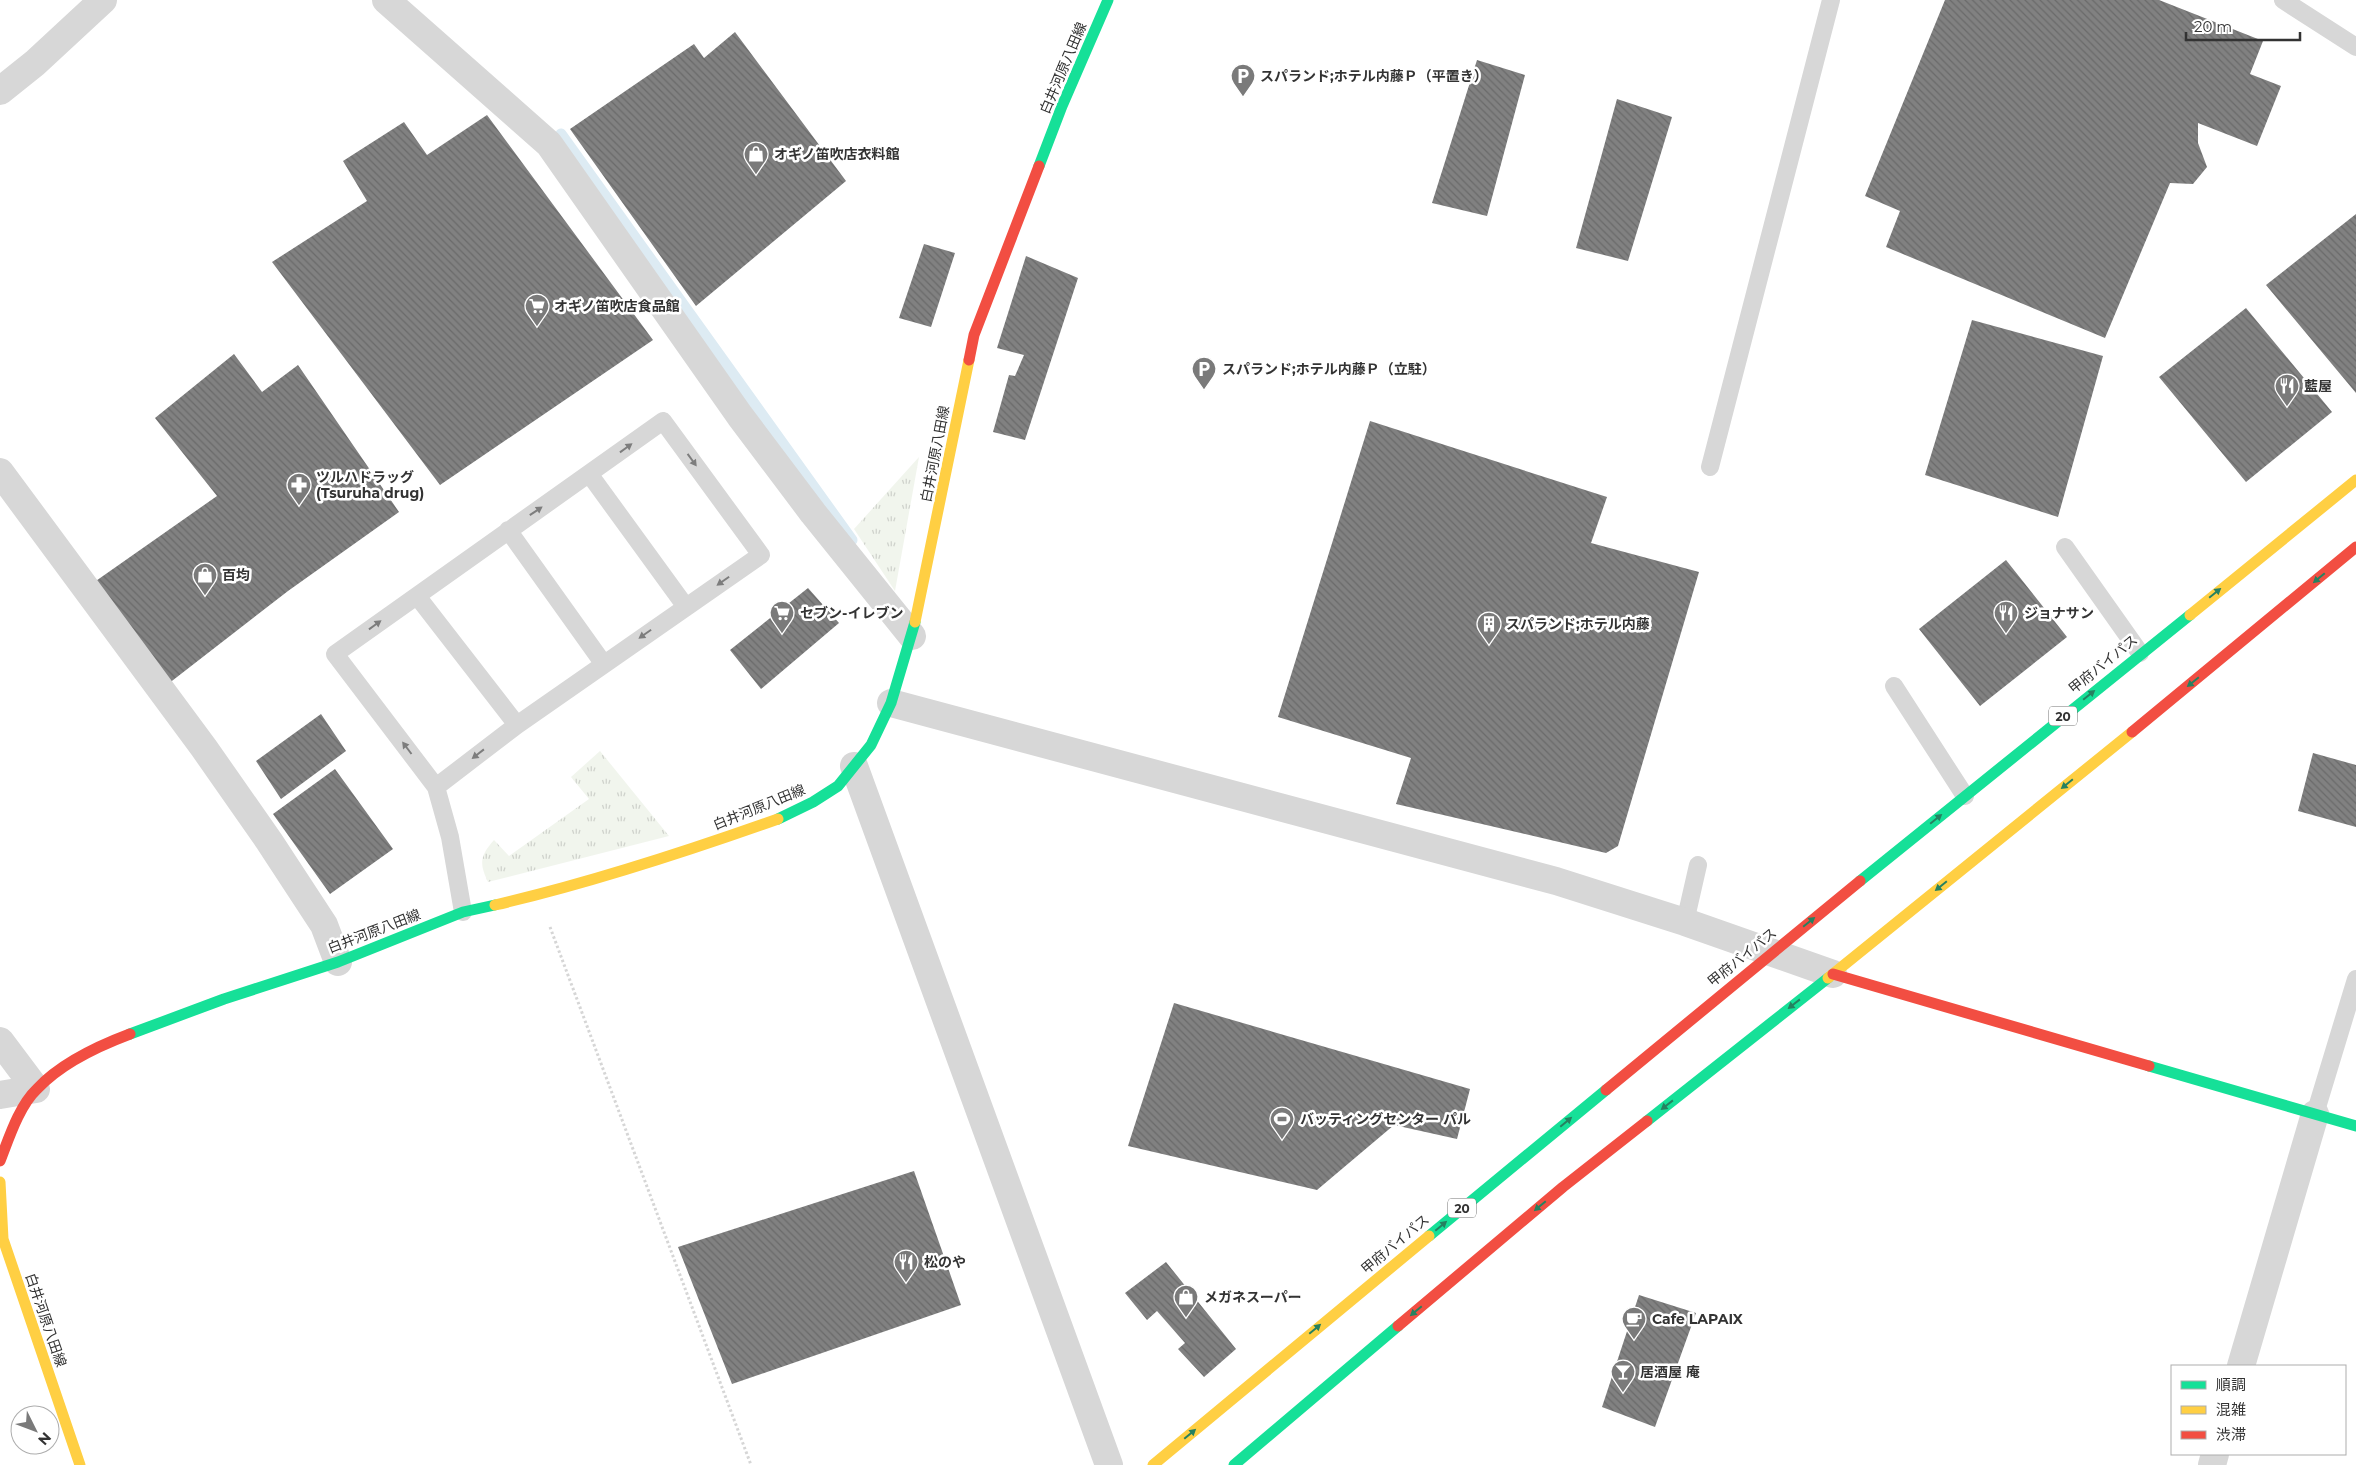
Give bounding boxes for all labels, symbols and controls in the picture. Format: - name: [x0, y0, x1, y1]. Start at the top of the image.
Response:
- scale bar: [2186, 10, 2300, 42]
- text: 20 m: [2194, 17, 2232, 36]
- street label: 白井河原八田線: [1036, 19, 1090, 117]
- parking icon: スパランド;ホテル内藤Ｐ（平置き）: [1230, 63, 1256, 97]
- place label: スパランド;ホテル内藤Ｐ（平置き）: [1260, 67, 1488, 85]
- shop icon: オギノ笛吹店衣料館: [743, 141, 769, 175]
- place label: オギノ笛吹店衣料館: [774, 145, 899, 163]
- supermarket icon: オギノ笛吹店食品館: [524, 293, 550, 327]
- place label: オギノ笛吹店食品館: [554, 297, 679, 315]
- parking icon: スパランド;ホテル内藤Ｐ（立駐）: [1191, 356, 1217, 390]
- place label: スパランド;ホテル内藤Ｐ（立駐）: [1222, 360, 1436, 378]
- restaurant icon: 藍屋: [2274, 373, 2300, 407]
- place label: 藍屋: [2304, 377, 2332, 395]
- street label: 白井河原八田線: [917, 404, 953, 504]
- one-way arrow: [619, 443, 633, 453]
- one-way arrow: [686, 453, 697, 466]
- place label: ツルハドラッグ (Tsuruha drug): [316, 468, 424, 502]
- pharmacy icon: ツルハドラッグ (Tsuruha drug): [286, 472, 312, 506]
- one-way arrow: [529, 506, 543, 516]
- shop icon: 百均: [192, 562, 218, 596]
- place label: 百均: [222, 566, 250, 584]
- one-way arrow: [2312, 573, 2325, 584]
- one-way arrow: [717, 576, 730, 586]
- one-way arrow: [2208, 587, 2221, 598]
- supermarket icon: セブン-イレブン: [769, 600, 795, 634]
- restaurant icon: ジョナサン: [1993, 600, 2019, 634]
- place label: セブン-イレブン: [800, 604, 903, 622]
- place label: ジョナサン: [2024, 604, 2094, 622]
- building icon: スパランド;ホテル内藤: [1476, 611, 1502, 645]
- place label: スパランド;ホテル内藤: [1506, 615, 1650, 633]
- one-way arrow: [368, 620, 382, 630]
- one-way arrow: [639, 629, 652, 639]
- street label: 甲府バイパス: [2065, 631, 2141, 697]
- one-way arrow: [2187, 677, 2200, 688]
- one-way arrow: [2082, 689, 2095, 700]
- road number: 20: [2049, 706, 2077, 726]
- one-way arrow: [401, 742, 412, 755]
- one-way arrow: [472, 749, 485, 760]
- one-way arrow: [2061, 779, 2074, 790]
- street label: 白井河原八田線: [710, 780, 808, 834]
- one-way arrow: [1929, 814, 1942, 825]
- one-way arrow: [1935, 881, 1948, 892]
- street label: 白井河原八田線: [325, 905, 423, 957]
- one-way arrow: [1803, 916, 1816, 927]
- street label: 甲府バイパス: [1704, 924, 1780, 990]
- one-way arrow: [1788, 998, 1801, 1009]
- one-way arrow: [1661, 1099, 1674, 1110]
- sports icon: バッティングセンター パル: [1269, 1106, 1295, 1140]
- place label: バッティングセンター パル: [1300, 1110, 1471, 1128]
- one-way arrow: [1559, 1117, 1572, 1128]
- road number: 20: [1448, 1198, 1476, 1218]
- one-way arrow: [1534, 1201, 1547, 1212]
- street label: 甲府バイパス: [1357, 1210, 1433, 1278]
- one-way arrow: [1434, 1220, 1446, 1232]
- restaurant icon: 松のや: [893, 1249, 919, 1283]
- place label: 松のや: [924, 1253, 966, 1271]
- street label: 白井河原八田線: [22, 1271, 70, 1369]
- shop icon: メガネスーパー: [1173, 1284, 1199, 1318]
- place label: メガネスーパー: [1204, 1288, 1302, 1306]
- one-way arrow: [1410, 1306, 1423, 1317]
- cafe icon: Cafe LAPAIX: [1621, 1306, 1647, 1340]
- place label: Cafe LAPAIX: [1652, 1310, 1743, 1328]
- one-way arrow: [1308, 1324, 1321, 1335]
- bar icon: 居酒屋 庵: [1610, 1359, 1636, 1393]
- place label: 居酒屋 庵: [1640, 1363, 1700, 1381]
- legend: [2171, 1365, 2346, 1455]
- text: 順調: [2216, 1375, 2246, 1394]
- text: 混雑: [2216, 1400, 2246, 1419]
- north arrow: [10, 1405, 60, 1455]
- text: 渋滞: [2216, 1425, 2246, 1444]
- text: N: [34, 1428, 55, 1449]
- one-way arrow: [1184, 1428, 1197, 1439]

